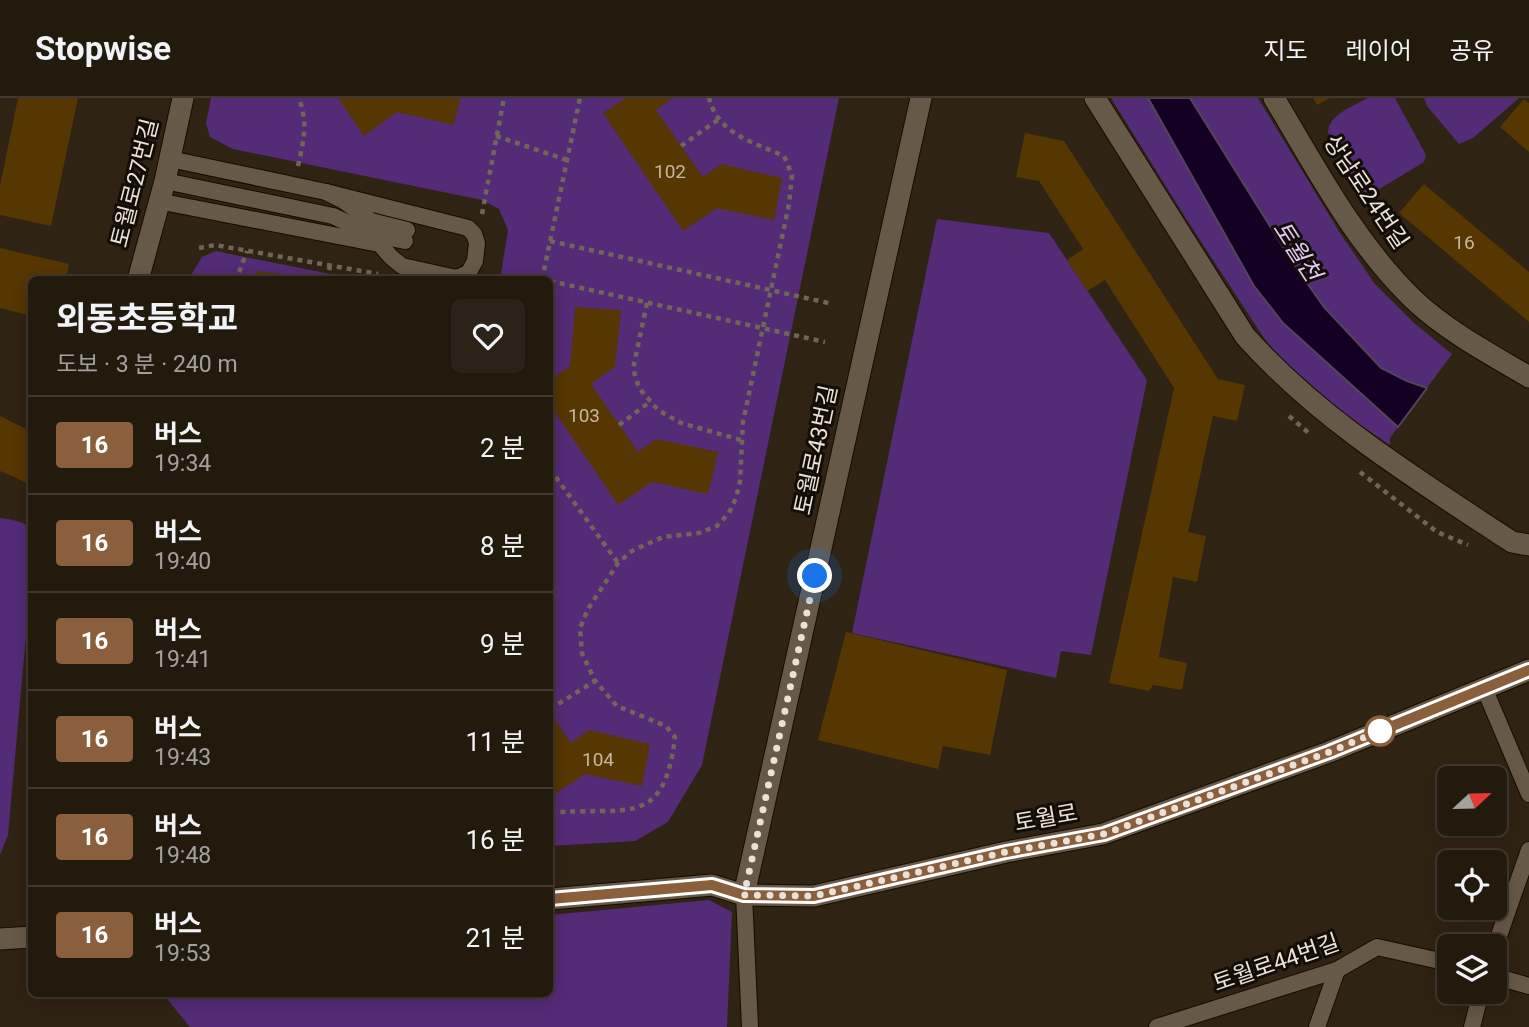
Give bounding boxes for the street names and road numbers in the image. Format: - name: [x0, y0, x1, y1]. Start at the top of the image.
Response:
- street label: 토월로27번길: [106, 116, 164, 250]
- street label: 상남로24번길: [1318, 130, 1414, 254]
- street label: 토월로43번길: [789, 383, 843, 517]
- street label: 토월로: [1012, 799, 1080, 837]
- street label: 토월로44번길: [1209, 929, 1343, 997]

